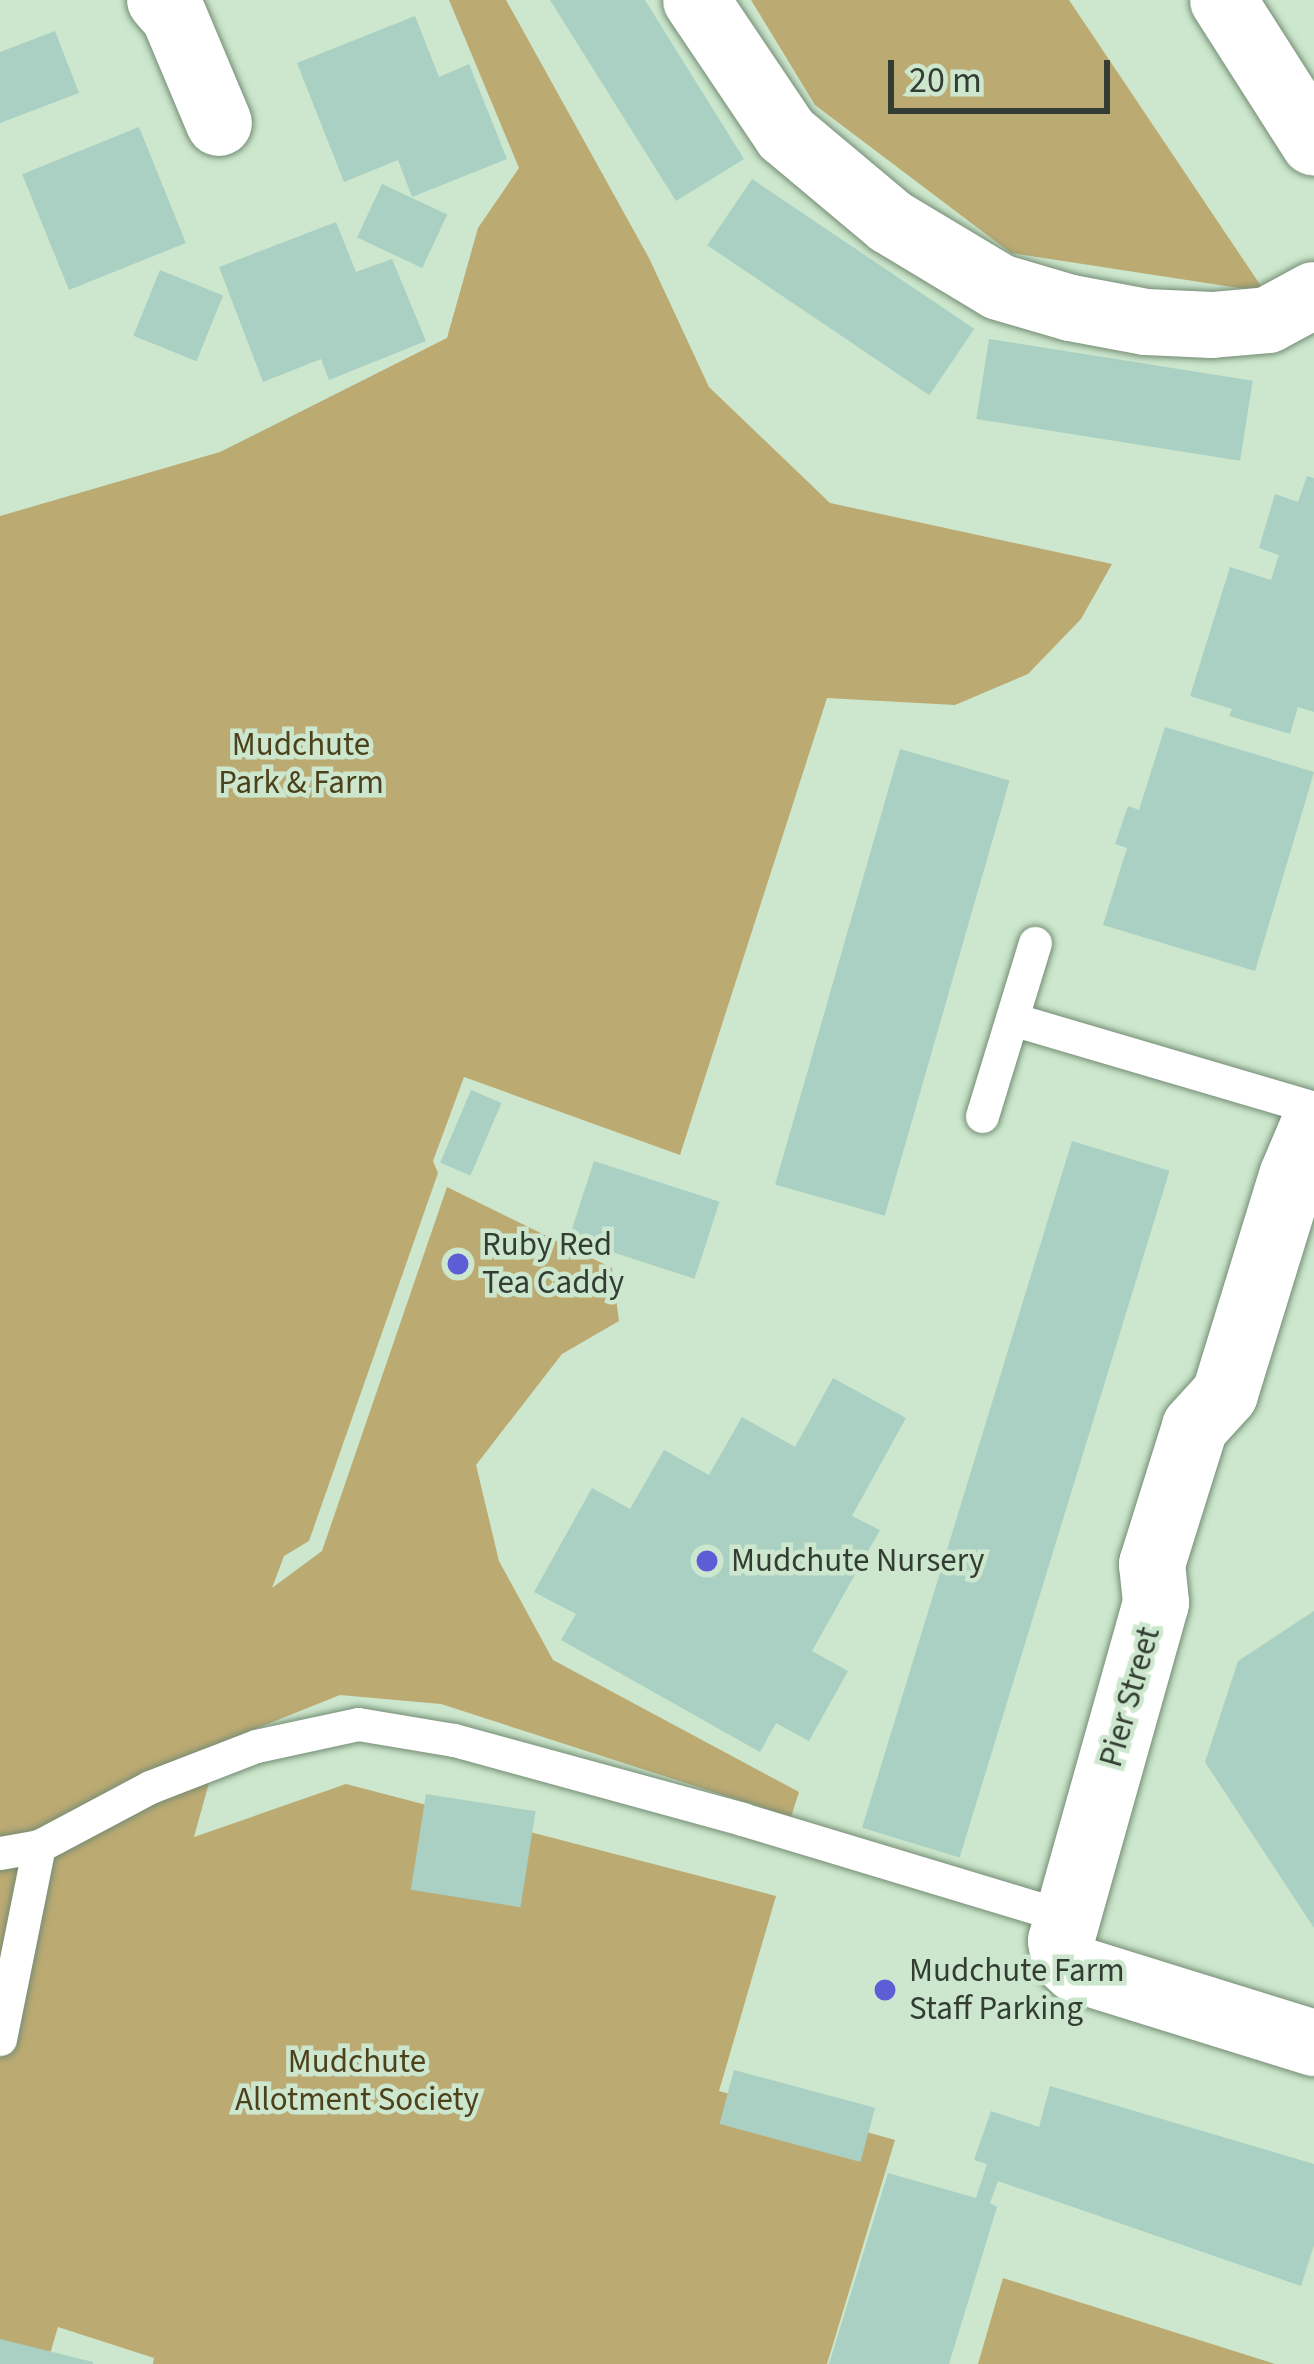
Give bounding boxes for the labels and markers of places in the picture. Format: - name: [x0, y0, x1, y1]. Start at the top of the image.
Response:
- place label: Ruby Red Tea Caddy: [482, 1225, 624, 1303]
- marker: Ruby Red Tea Caddy: [445, 1251, 471, 1277]
- place label: Mudchute Nursery: [731, 1541, 984, 1581]
- marker: Mudchute Nursery: [694, 1548, 720, 1574]
- place label: Mudchute Farm Staff Parking: [909, 1951, 1125, 2029]
- marker: Mudchute Farm Staff Parking: [872, 1977, 898, 2003]

